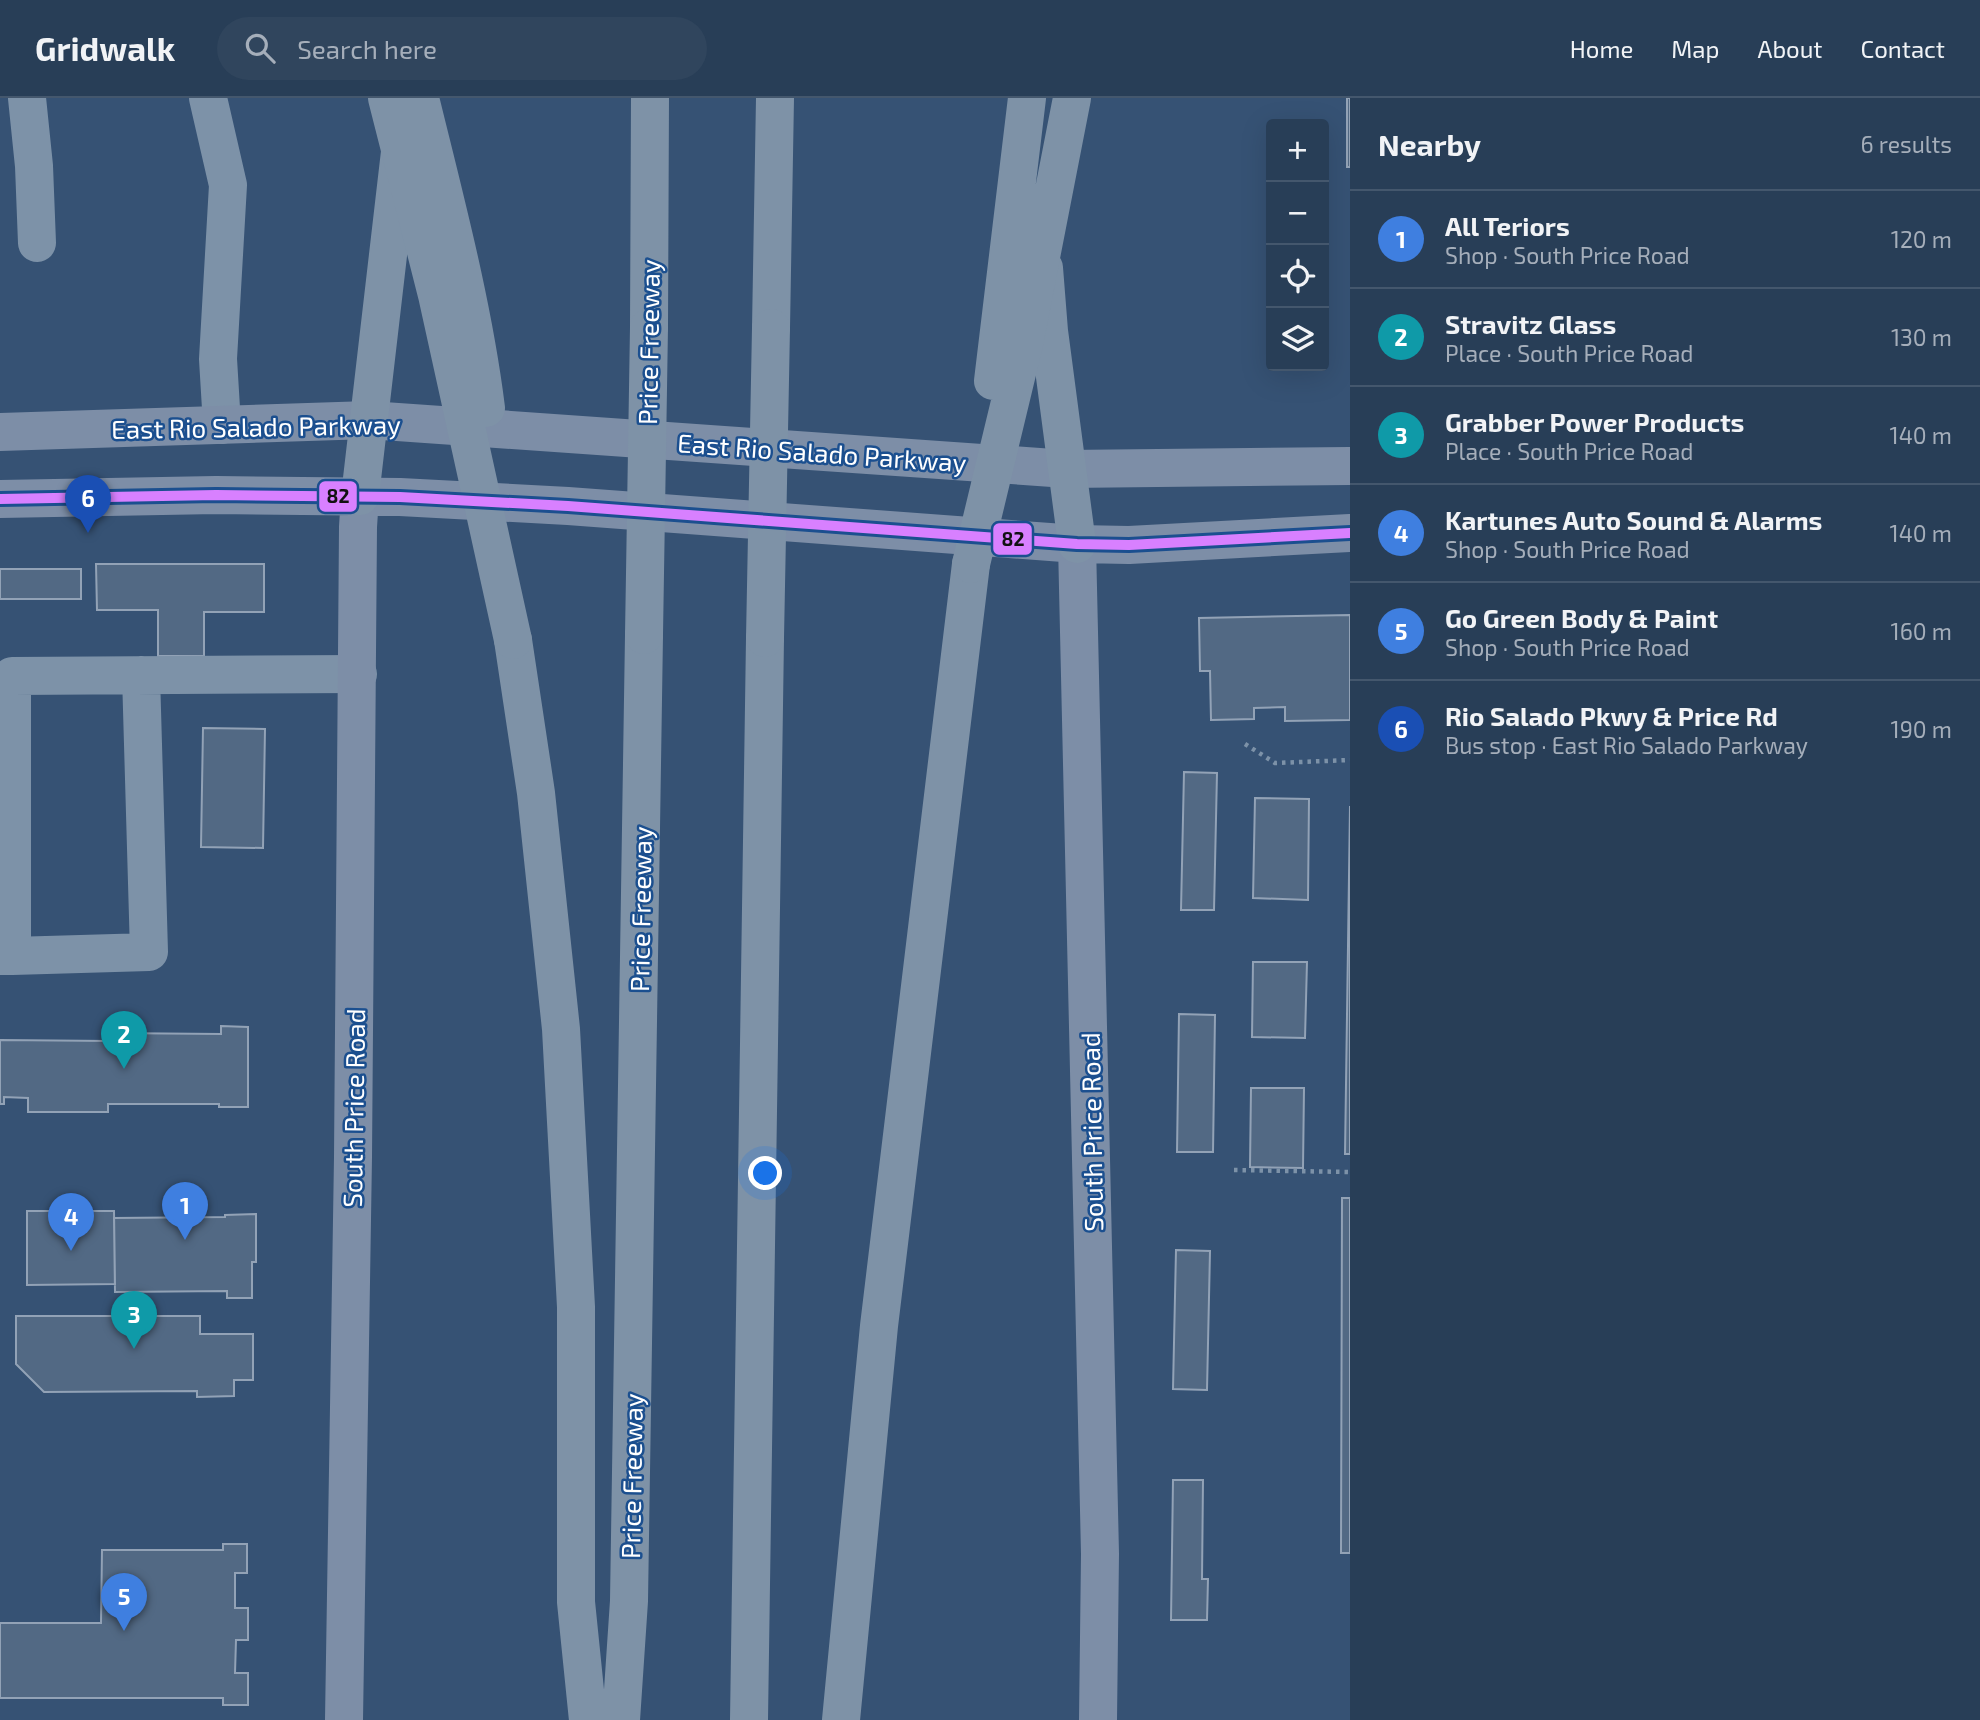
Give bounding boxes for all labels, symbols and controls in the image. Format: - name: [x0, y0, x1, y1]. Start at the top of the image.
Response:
- search box: [217, 17, 707, 80]
- text: Gridwalk: [35, 28, 175, 68]
- icon: search: [241, 29, 279, 67]
- text: Search here: [297, 33, 437, 64]
- text: Home: [1570, 34, 1633, 63]
- text: Map: [1671, 34, 1719, 63]
- text: About: [1757, 34, 1823, 63]
- text: Contact: [1861, 34, 1945, 63]
- map controls: [1266, 119, 1329, 371]
- button: +: [1266, 119, 1329, 182]
- text: Nearby: [1378, 126, 1481, 162]
- text: 6 results: [1861, 130, 1952, 158]
- button: −: [1266, 182, 1329, 245]
- text: All Teriors: [1445, 210, 1570, 241]
- text: 1: [1396, 225, 1406, 253]
- text: 120 m: [1891, 225, 1952, 253]
- text: Shop · South Price Road: [1445, 241, 1690, 269]
- button: locate: [1266, 245, 1329, 308]
- street label: Price Freeway: [631, 259, 665, 425]
- button: layers: [1266, 308, 1329, 371]
- text: Stravitz Glass: [1445, 308, 1616, 339]
- text: 2: [1394, 323, 1408, 351]
- text: 130 m: [1891, 323, 1952, 351]
- text: Place · South Price Road: [1445, 339, 1693, 367]
- text: Grabber Power Products: [1445, 406, 1744, 437]
- street label: East Rio Salado Parkway: [111, 408, 401, 444]
- text: 3: [1394, 421, 1408, 449]
- text: 140 m: [1890, 421, 1952, 449]
- street label: East Rio Salado Parkway: [676, 426, 968, 478]
- text: Place · South Price Road: [1445, 437, 1693, 465]
- pin: 6: [65, 475, 111, 533]
- line badge: 82: [318, 480, 358, 513]
- text: 82: [327, 484, 349, 507]
- text: Kartunes Auto Sound & Alarms: [1445, 504, 1822, 535]
- text: 4: [1394, 519, 1408, 547]
- text: 140 m: [1890, 519, 1952, 547]
- line badge: 82: [992, 522, 1033, 556]
- text: 82: [1002, 527, 1024, 550]
- text: Shop · South Price Road: [1445, 535, 1690, 563]
- text: Go Green Body & Paint: [1445, 602, 1718, 633]
- text: 5: [1395, 617, 1407, 645]
- text: 160 m: [1891, 617, 1952, 645]
- text: Shop · South Price Road: [1445, 633, 1690, 661]
- text: Rio Salado Pkwy & Price Rd: [1445, 700, 1778, 731]
- text: 6: [1394, 715, 1408, 743]
- text: 190 m: [1891, 715, 1952, 743]
- text: Bus stop · East Rio Salado Parkway: [1445, 731, 1808, 759]
- street label: Price Freeway: [623, 826, 657, 992]
- street label: South Price Road: [336, 1008, 370, 1208]
- pin: 2: [101, 1011, 147, 1069]
- street label: South Price Road: [1074, 1032, 1108, 1232]
- your location: [748, 1156, 782, 1190]
- pin: 1: [162, 1182, 208, 1240]
- pin: 4: [48, 1193, 94, 1251]
- pin: 3: [111, 1291, 157, 1349]
- street label: Price Freeway: [614, 1393, 648, 1559]
- pin: 5: [101, 1573, 147, 1631]

